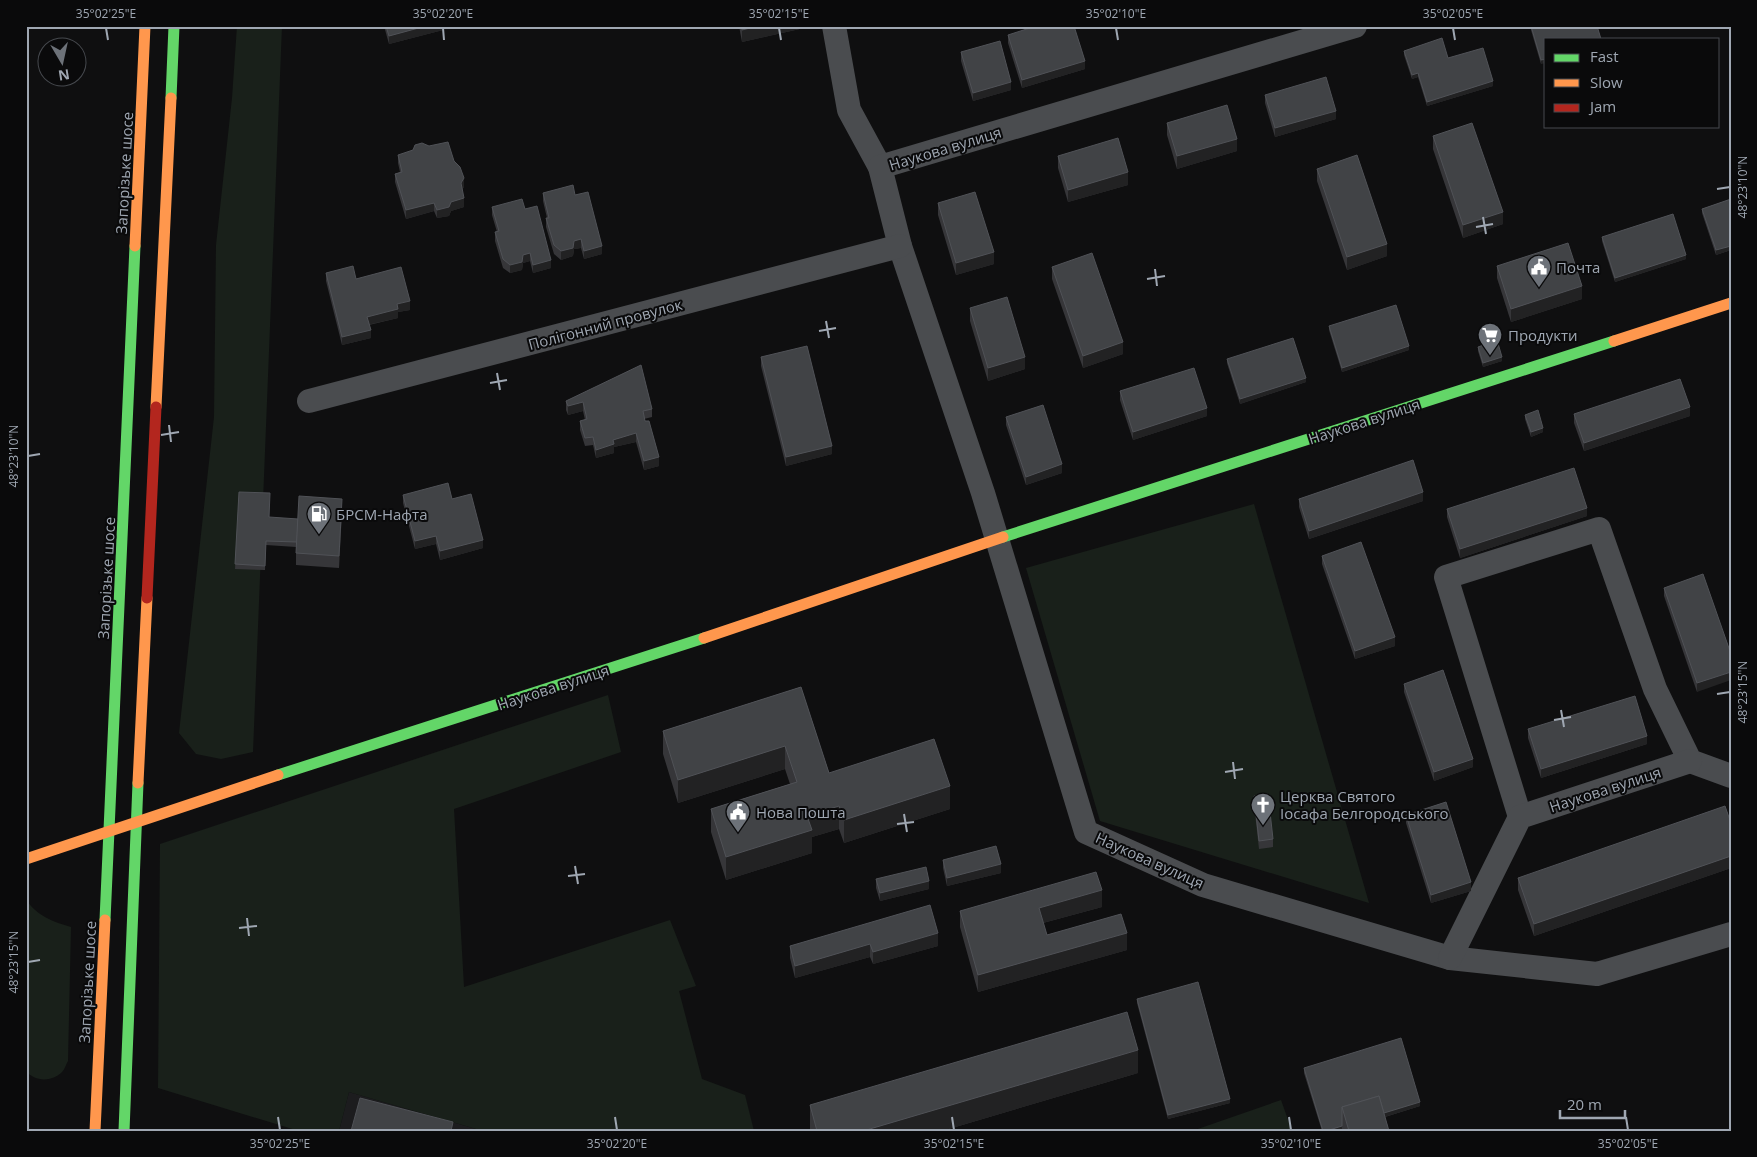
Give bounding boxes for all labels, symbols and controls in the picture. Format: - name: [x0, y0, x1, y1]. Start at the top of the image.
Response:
- text: 35°02'25"E: [76, 5, 136, 22]
- text: 35°02'20"E: [413, 5, 473, 22]
- text: 35°02'15"E: [749, 5, 809, 22]
- text: 35°02'10"E: [1086, 5, 1146, 22]
- text: 35°02'05"E: [1423, 5, 1483, 22]
- north arrow: [38, 38, 88, 88]
- legend: [1544, 38, 1720, 128]
- text: Fast: [1590, 46, 1619, 66]
- text: N: [57, 65, 71, 86]
- text: Slow: [1590, 72, 1623, 92]
- text: Jam: [1588, 96, 1616, 116]
- street label: Запорізьке шосе: [111, 111, 137, 235]
- street label: Наукова вулиця: [886, 121, 1004, 175]
- text: 48°23'10"N: [1734, 156, 1751, 218]
- public building icon: Почта: [1526, 254, 1552, 288]
- place label: Почта: [1556, 257, 1600, 277]
- street label: Полігонний провулок: [526, 294, 684, 354]
- supermarket icon: Продукти: [1477, 322, 1503, 356]
- place label: Продукти: [1508, 325, 1578, 345]
- street label: Наукова вулиця: [1306, 393, 1422, 449]
- text: 48°23'10"N: [5, 425, 22, 487]
- fuel station icon: БРСМ-Нафта: [306, 501, 332, 535]
- place label: БРСМ-Нафта: [336, 504, 428, 524]
- street label: Запорізьке шосе: [93, 516, 119, 640]
- street label: Наукова вулиця: [495, 659, 611, 715]
- text: 48°23'15"N: [1734, 661, 1751, 723]
- street label: Наукова вулиця: [1547, 761, 1663, 817]
- place label: Церква Святого Іосафа Белгородського: [1280, 786, 1449, 823]
- church icon: Церква Святого Іосафа Белгородського: [1250, 792, 1276, 826]
- public building icon: Нова Пошта: [725, 799, 751, 833]
- place label: Нова Пошта: [756, 802, 846, 822]
- street label: Наукова вулиця: [1093, 827, 1207, 893]
- street label: Запорізьке шосе: [74, 920, 100, 1044]
- text: 48°23'15"N: [5, 931, 22, 993]
- scale bar: [1560, 1087, 1624, 1119]
- text: 20 m: [1567, 1094, 1602, 1114]
- text: 35°02'25"E: [250, 1135, 310, 1152]
- text: 35°02'20"E: [587, 1135, 647, 1152]
- text: 35°02'15"E: [924, 1135, 984, 1152]
- text: 35°02'10"E: [1261, 1135, 1321, 1152]
- text: 35°02'05"E: [1598, 1135, 1658, 1152]

